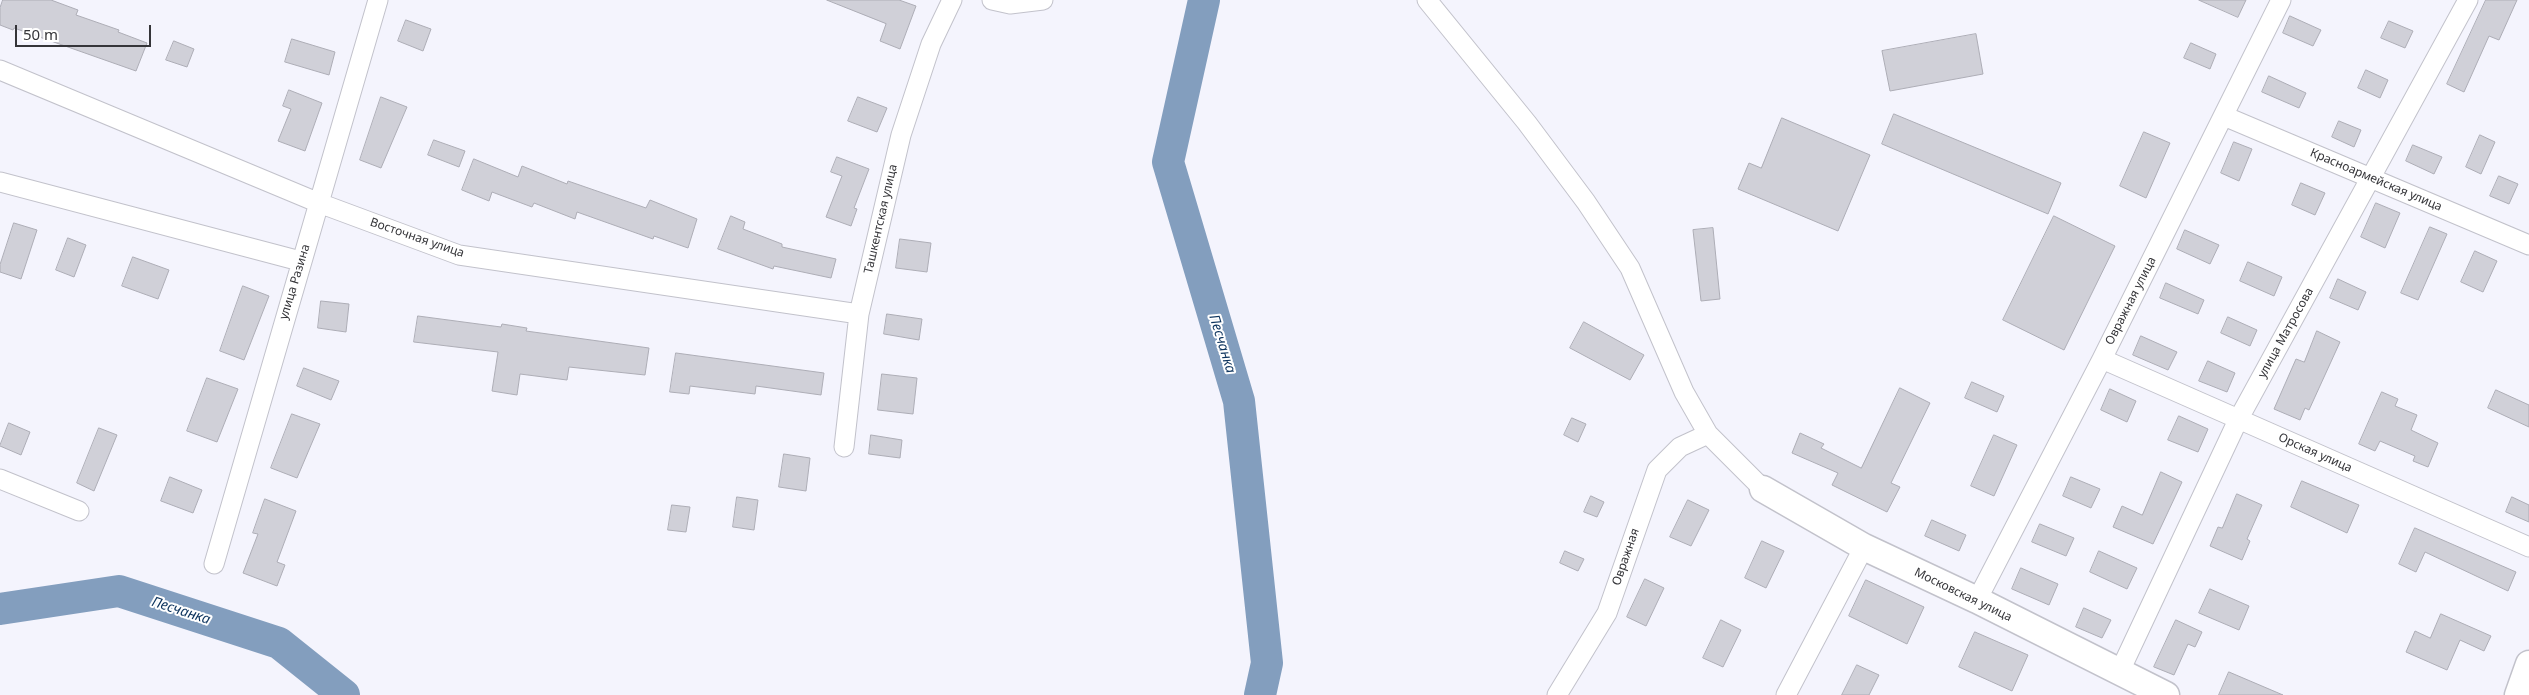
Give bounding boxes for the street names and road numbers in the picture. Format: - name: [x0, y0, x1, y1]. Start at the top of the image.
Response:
- street label: Красноармейская улица: [2308, 146, 2444, 214]
- street label: Ташкентская улица: [861, 163, 901, 275]
- street label: Восточная улица: [368, 215, 466, 261]
- street label: улица Разина: [277, 243, 313, 321]
- street label: Овражная улица: [2103, 255, 2159, 347]
- street label: улица Матросова: [2255, 285, 2317, 381]
- street label: Орская улица: [2276, 430, 2354, 476]
- street label: Овражная: [1609, 526, 1643, 588]
- street label: Московская улица: [1912, 565, 2014, 625]

